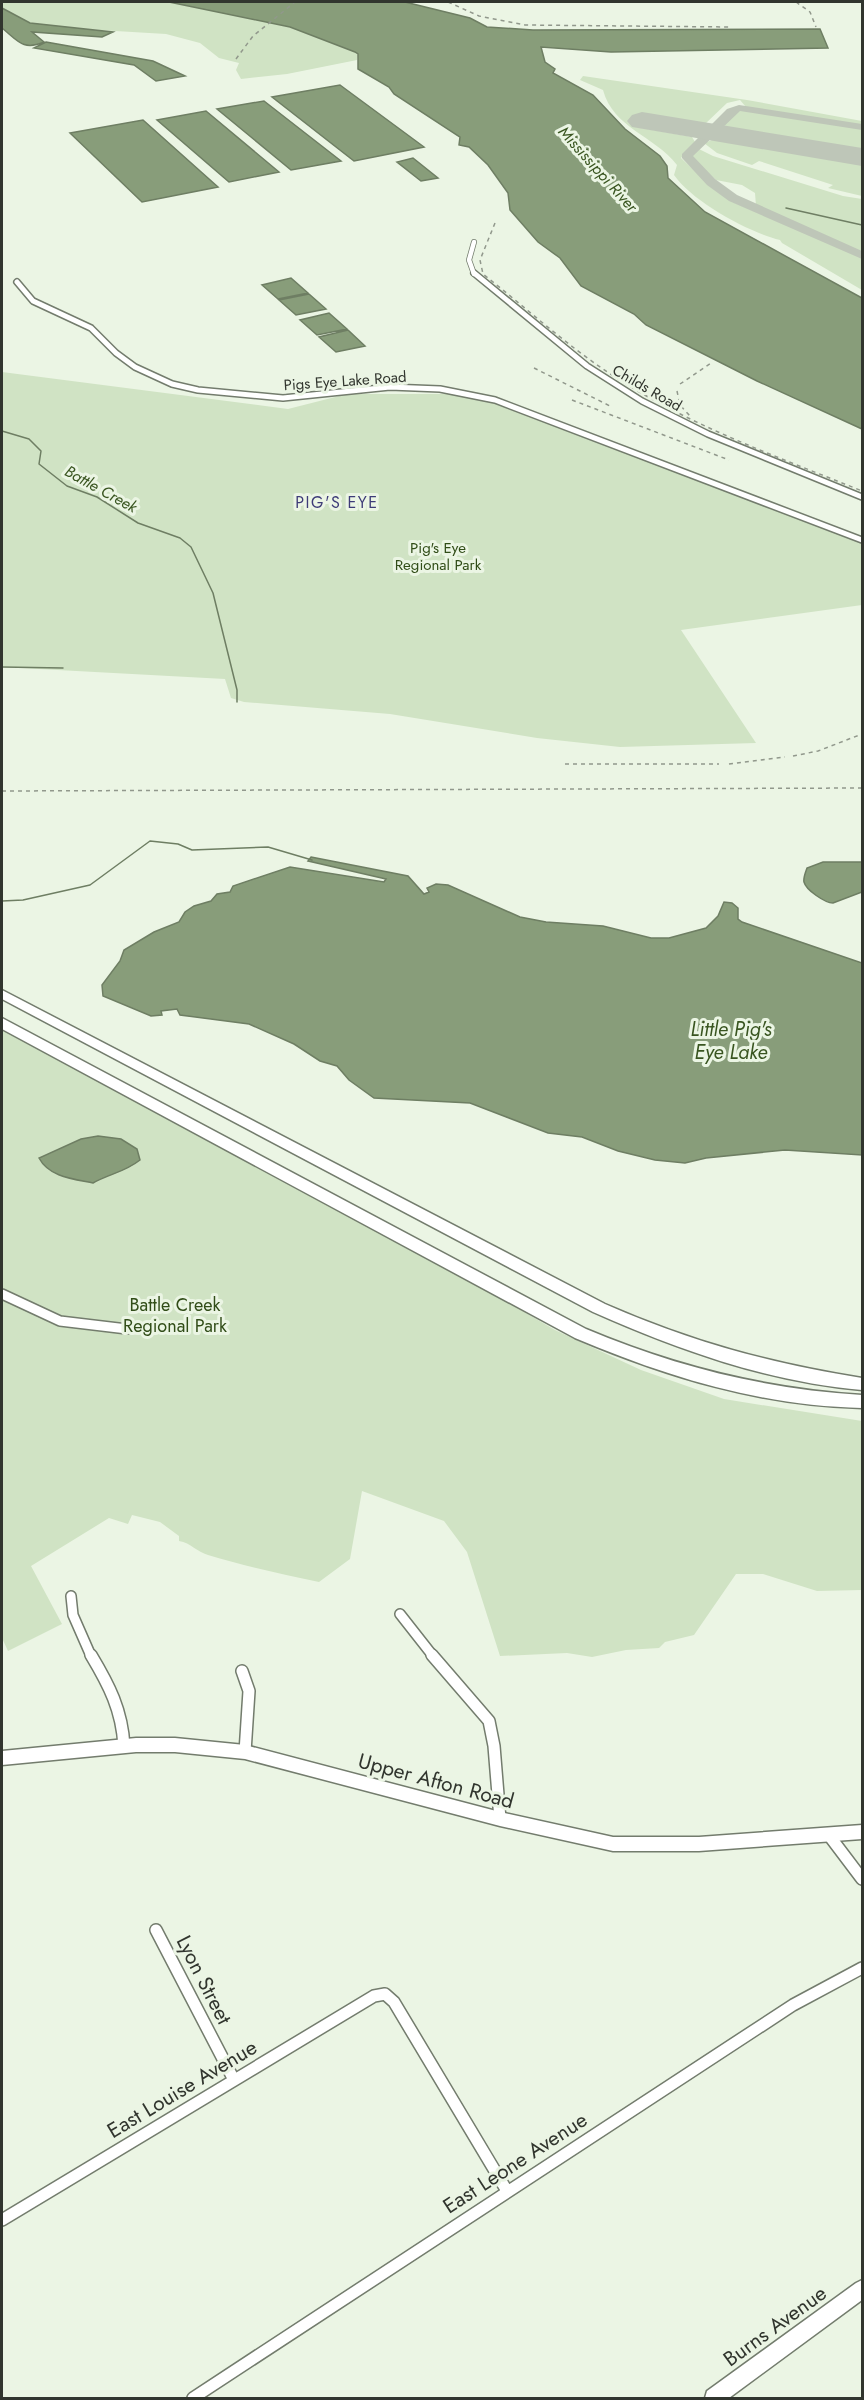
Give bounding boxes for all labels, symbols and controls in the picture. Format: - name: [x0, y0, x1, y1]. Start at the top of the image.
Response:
- water label: Mississippi River: [553, 121, 644, 218]
- street label: Childs Road: [608, 359, 686, 417]
- street label: Pigs Eye Lake Road: [283, 366, 407, 396]
- water label: Battle Creek: [60, 460, 143, 519]
- district label: PIG'S EYE: [295, 491, 379, 514]
- park label: Pig's Eye Regional Park: [395, 537, 482, 576]
- water label: Little Pig's Eye Lake: [690, 1015, 772, 1067]
- park label: Battle Creek Regional Park: [123, 1292, 227, 1339]
- street label: Upper Afton Road: [355, 1746, 517, 1816]
- street label: Lyon Street: [169, 1930, 239, 2030]
- street label: East Louise Avenue: [101, 2032, 263, 2146]
- street label: East Leone Avenue: [437, 2105, 593, 2221]
- street label: Burns Avenue: [717, 2278, 833, 2374]

